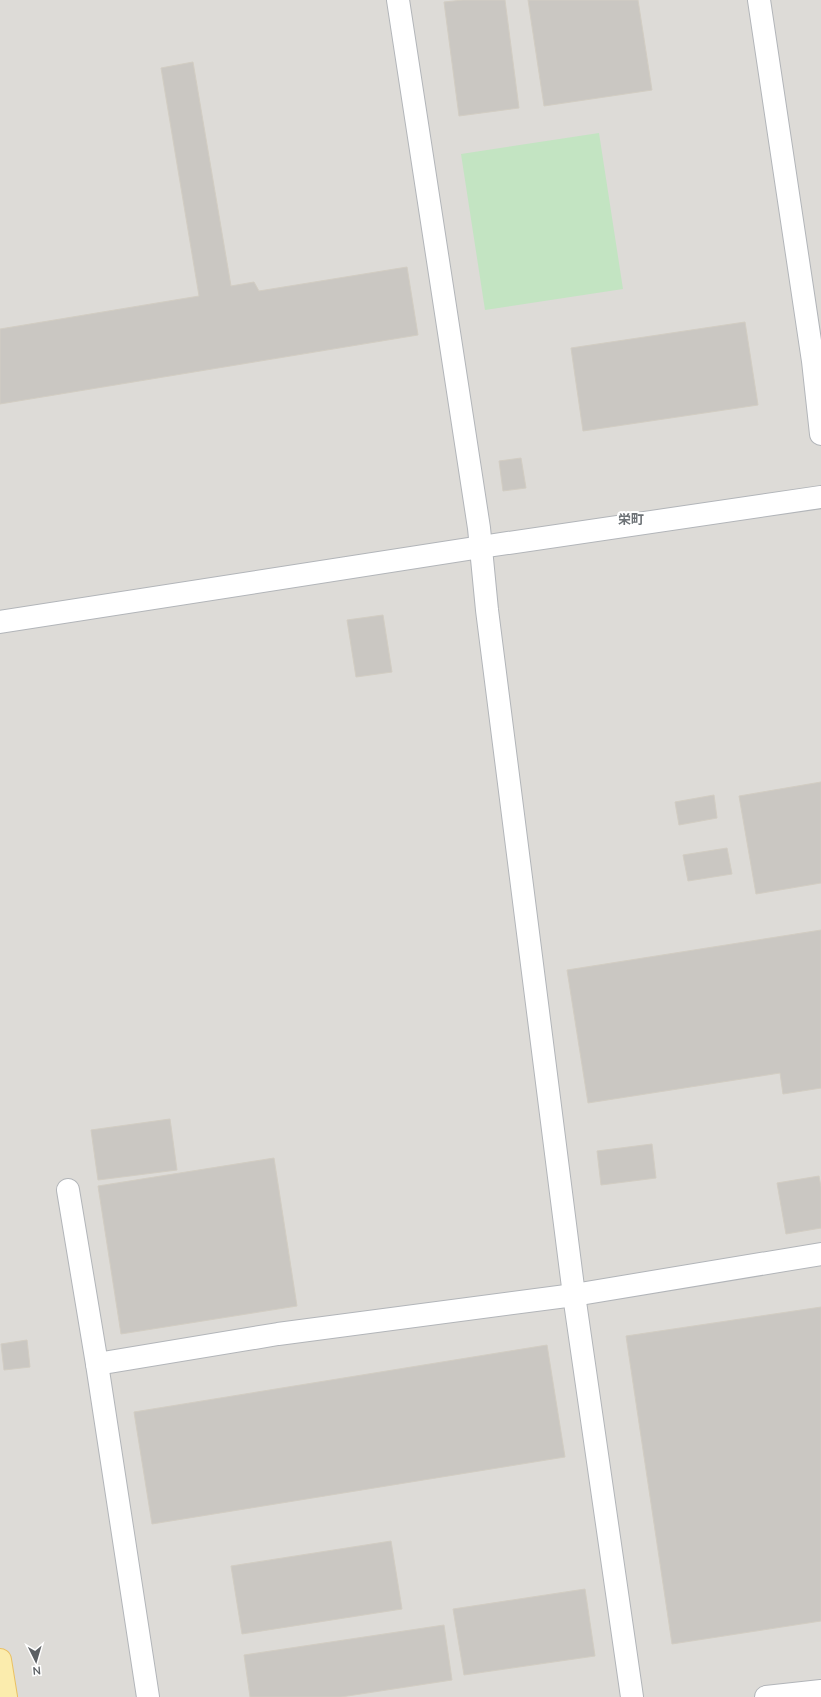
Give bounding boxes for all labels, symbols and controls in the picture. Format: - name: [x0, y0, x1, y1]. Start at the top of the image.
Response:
- district label: 栄町: [618, 511, 644, 529]
- north arrow: [16, 1641, 56, 1681]
- text: N: [32, 1663, 42, 1678]

